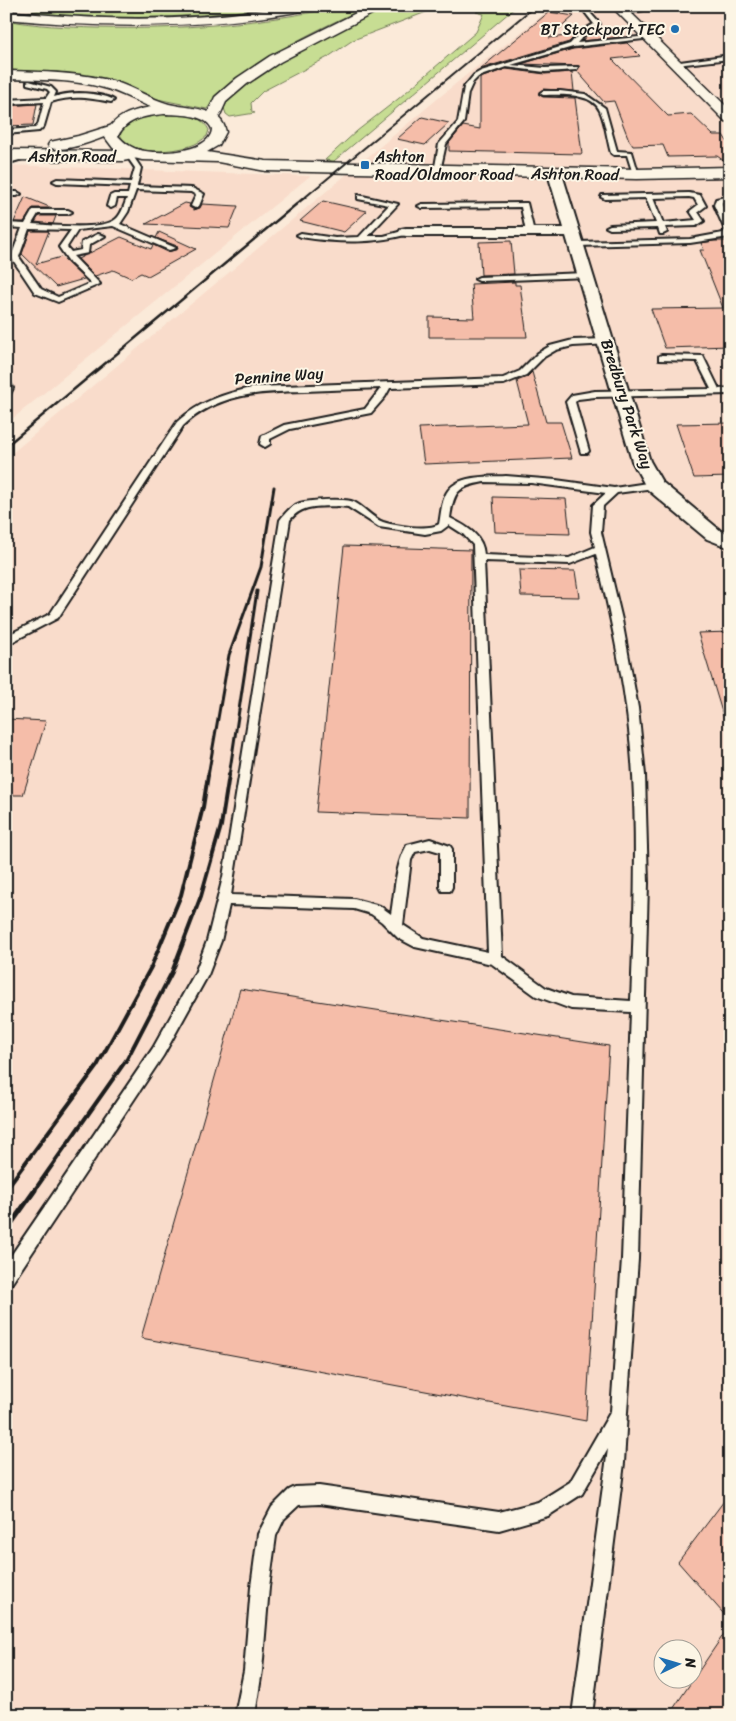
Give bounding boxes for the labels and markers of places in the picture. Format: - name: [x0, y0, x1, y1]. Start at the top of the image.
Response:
- place label: BT Stockport TEC: [541, 15, 665, 44]
- marker: BT Stockport TEC: [669, 23, 681, 35]
- place label: Ashton Road/Oldmoor Road: [374, 142, 516, 189]
- marker: Ashton Road/Oldmoor Road: [359, 159, 371, 171]

